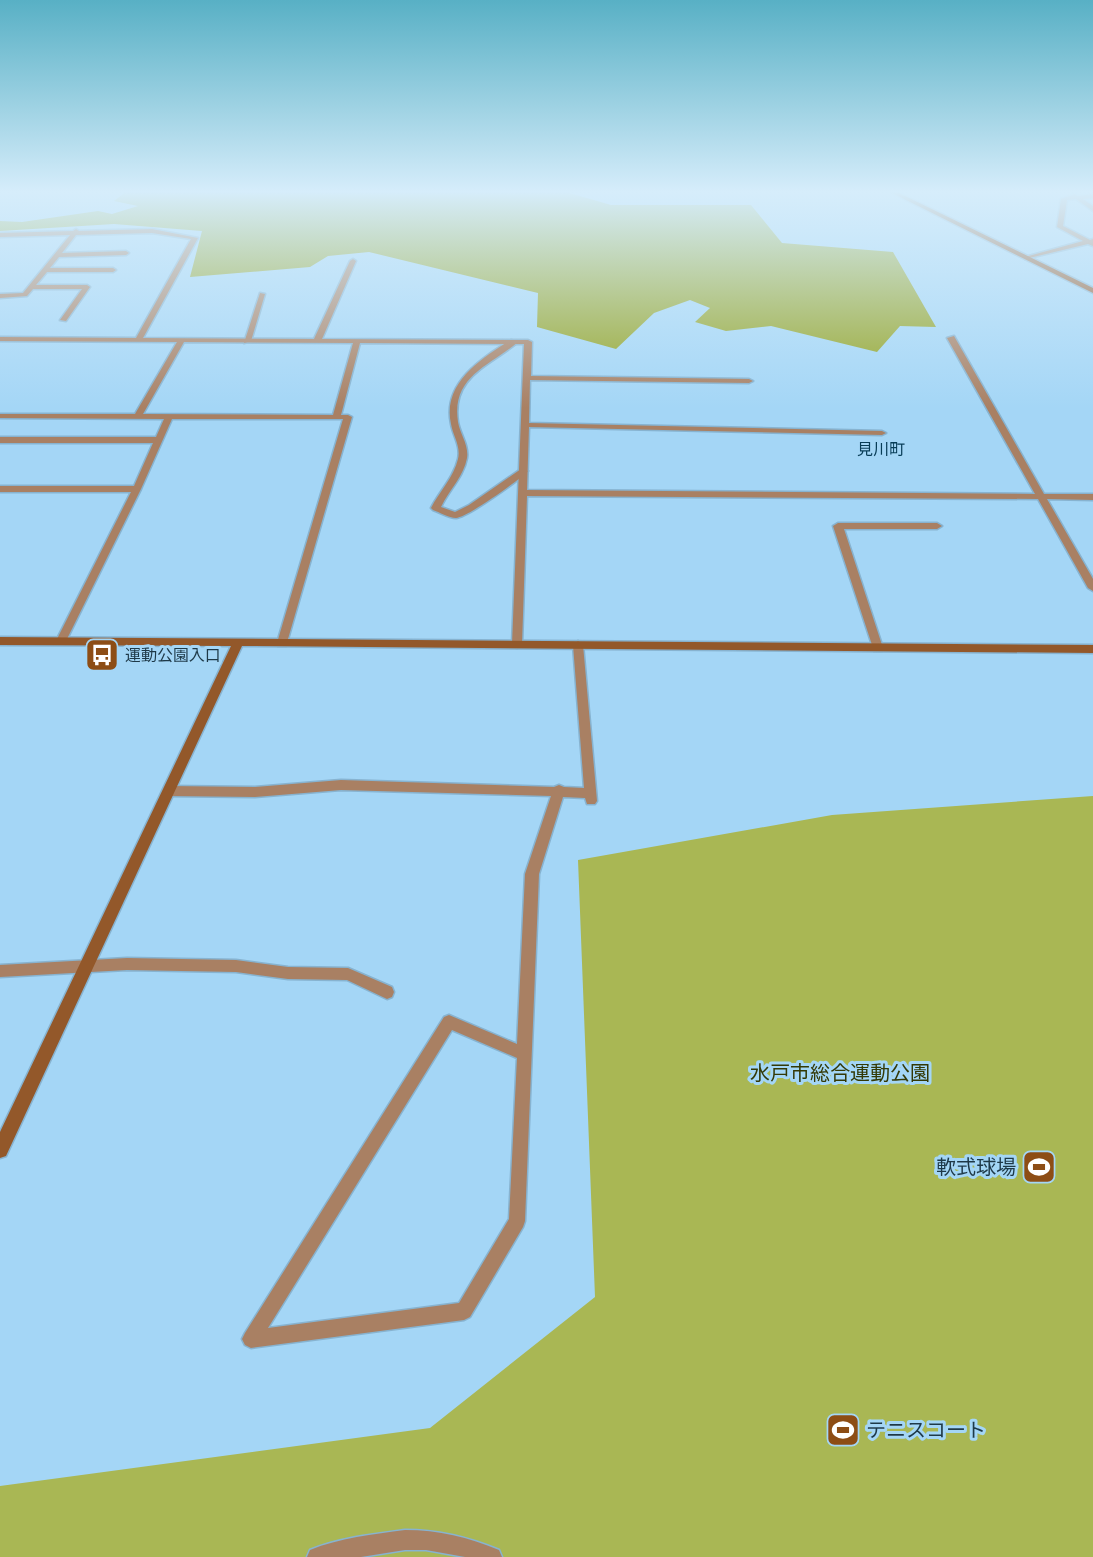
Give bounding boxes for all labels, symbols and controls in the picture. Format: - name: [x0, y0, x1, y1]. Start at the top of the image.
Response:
- district label: 見川町: [857, 440, 905, 459]
- bus stop icon: 運動公園入口: [84, 637, 120, 673]
- place label: 運動公園入口: [125, 646, 221, 665]
- park label: 水戸市総合運動公園: [750, 1061, 930, 1085]
- sports icon: 軟式球場: [1021, 1149, 1057, 1185]
- place label: 軟式球場: [936, 1155, 1016, 1179]
- sports icon: テニスコート: [825, 1412, 861, 1448]
- place label: テニスコート: [866, 1418, 986, 1442]

